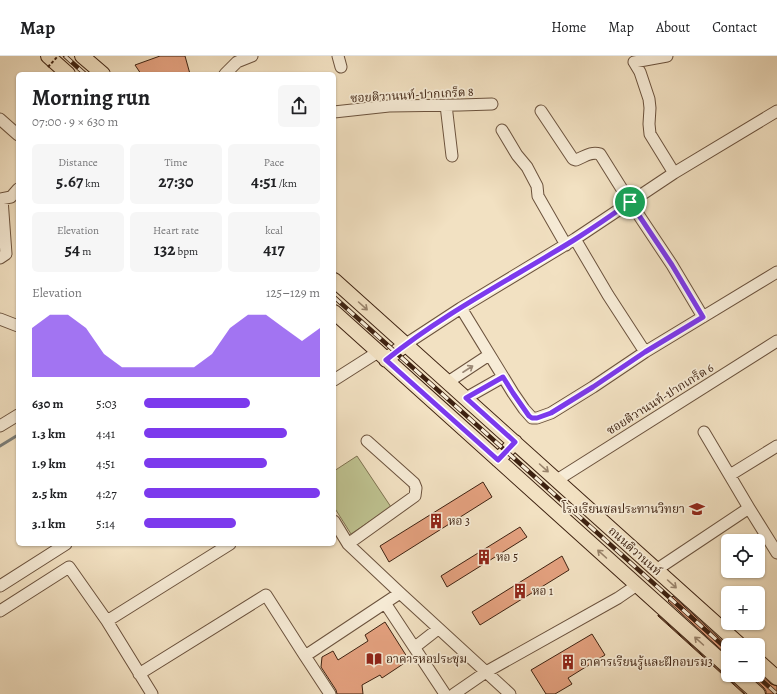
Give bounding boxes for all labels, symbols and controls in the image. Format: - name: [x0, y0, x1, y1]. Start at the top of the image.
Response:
- text: Map: [20, 15, 55, 41]
- text: Home: [551, 18, 586, 37]
- text: Map: [608, 18, 634, 37]
- text: About: [656, 18, 690, 37]
- text: Contact: [712, 18, 757, 37]
- text: Morning run: [32, 83, 150, 113]
- street label: ซอยติวานนท์-ปากเกร็ด 8: [350, 84, 474, 106]
- button: share: [278, 85, 320, 127]
- text: 07:00 · 9 × 630 m: [32, 113, 118, 130]
- text: Distance: [58, 155, 98, 170]
- text: Time: [165, 155, 187, 170]
- text: Pace: [264, 155, 284, 170]
- text: 5.67: [56, 170, 83, 193]
- text: 27:30: [158, 170, 194, 193]
- text: 4:51: [251, 170, 276, 193]
- text: km: [83, 176, 100, 191]
- text: /km: [276, 176, 297, 191]
- pin: [613, 185, 647, 219]
- icon: arrive: [619, 191, 641, 213]
- text: Elevation: [57, 223, 99, 238]
- text: Heart rate: [153, 223, 199, 238]
- text: kcal: [265, 223, 283, 238]
- text: 54: [65, 238, 80, 261]
- text: 132: [154, 238, 175, 261]
- text: 417: [263, 238, 285, 261]
- text: m: [80, 244, 91, 259]
- text: bpm: [175, 244, 198, 259]
- text: Elevation: [32, 284, 82, 301]
- text: 125–129 m: [266, 284, 320, 301]
- one-way arrow: [358, 301, 368, 311]
- street label: ซอยติวานนท์-ปากเกร็ด 6: [604, 359, 717, 438]
- one-way arrow: [463, 364, 474, 373]
- text: 630 m: [32, 395, 63, 412]
- text: 5:03: [96, 395, 117, 412]
- text: 1.3 km: [32, 425, 66, 442]
- text: 4:41: [96, 425, 115, 442]
- text: 1.9 km: [32, 455, 66, 472]
- text: 4:51: [96, 455, 115, 472]
- one-way arrow: [539, 464, 549, 473]
- text: 2.5 km: [32, 485, 67, 502]
- text: 4:27: [96, 485, 117, 502]
- place label: โรงเรียนชลประทานวิทยา: [561, 500, 685, 517]
- school or university icon: โรงเรียนชลประทานวิทยา: [688, 500, 706, 518]
- building icon: หอ 3: [427, 512, 445, 530]
- place label: หอ 3: [448, 513, 470, 529]
- text: 3.1 km: [32, 515, 66, 532]
- text: 5:14: [96, 515, 115, 532]
- street label: ถนนติวานนท์: [605, 523, 665, 579]
- map controls: [721, 534, 765, 682]
- button: locate: [721, 534, 765, 578]
- building icon: หอ 5: [475, 548, 493, 566]
- place label: หอ 5: [496, 549, 518, 565]
- one-way arrow: [598, 550, 608, 559]
- one-way arrow: [666, 579, 677, 588]
- building icon: หอ 1: [511, 582, 529, 600]
- place label: หอ 1: [532, 583, 553, 599]
- button: +: [721, 586, 765, 630]
- one-way arrow: [694, 636, 704, 646]
- button: −: [721, 638, 765, 682]
- library icon: อาคารหอประชุม: [365, 650, 383, 668]
- place label: อาคารหอประชุม: [386, 651, 467, 667]
- building icon: อาคารเรียนรู้และฝึกอบรม3: [559, 653, 577, 671]
- place label: อาคารเรียนรู้และฝึกอบรม3: [580, 654, 713, 670]

